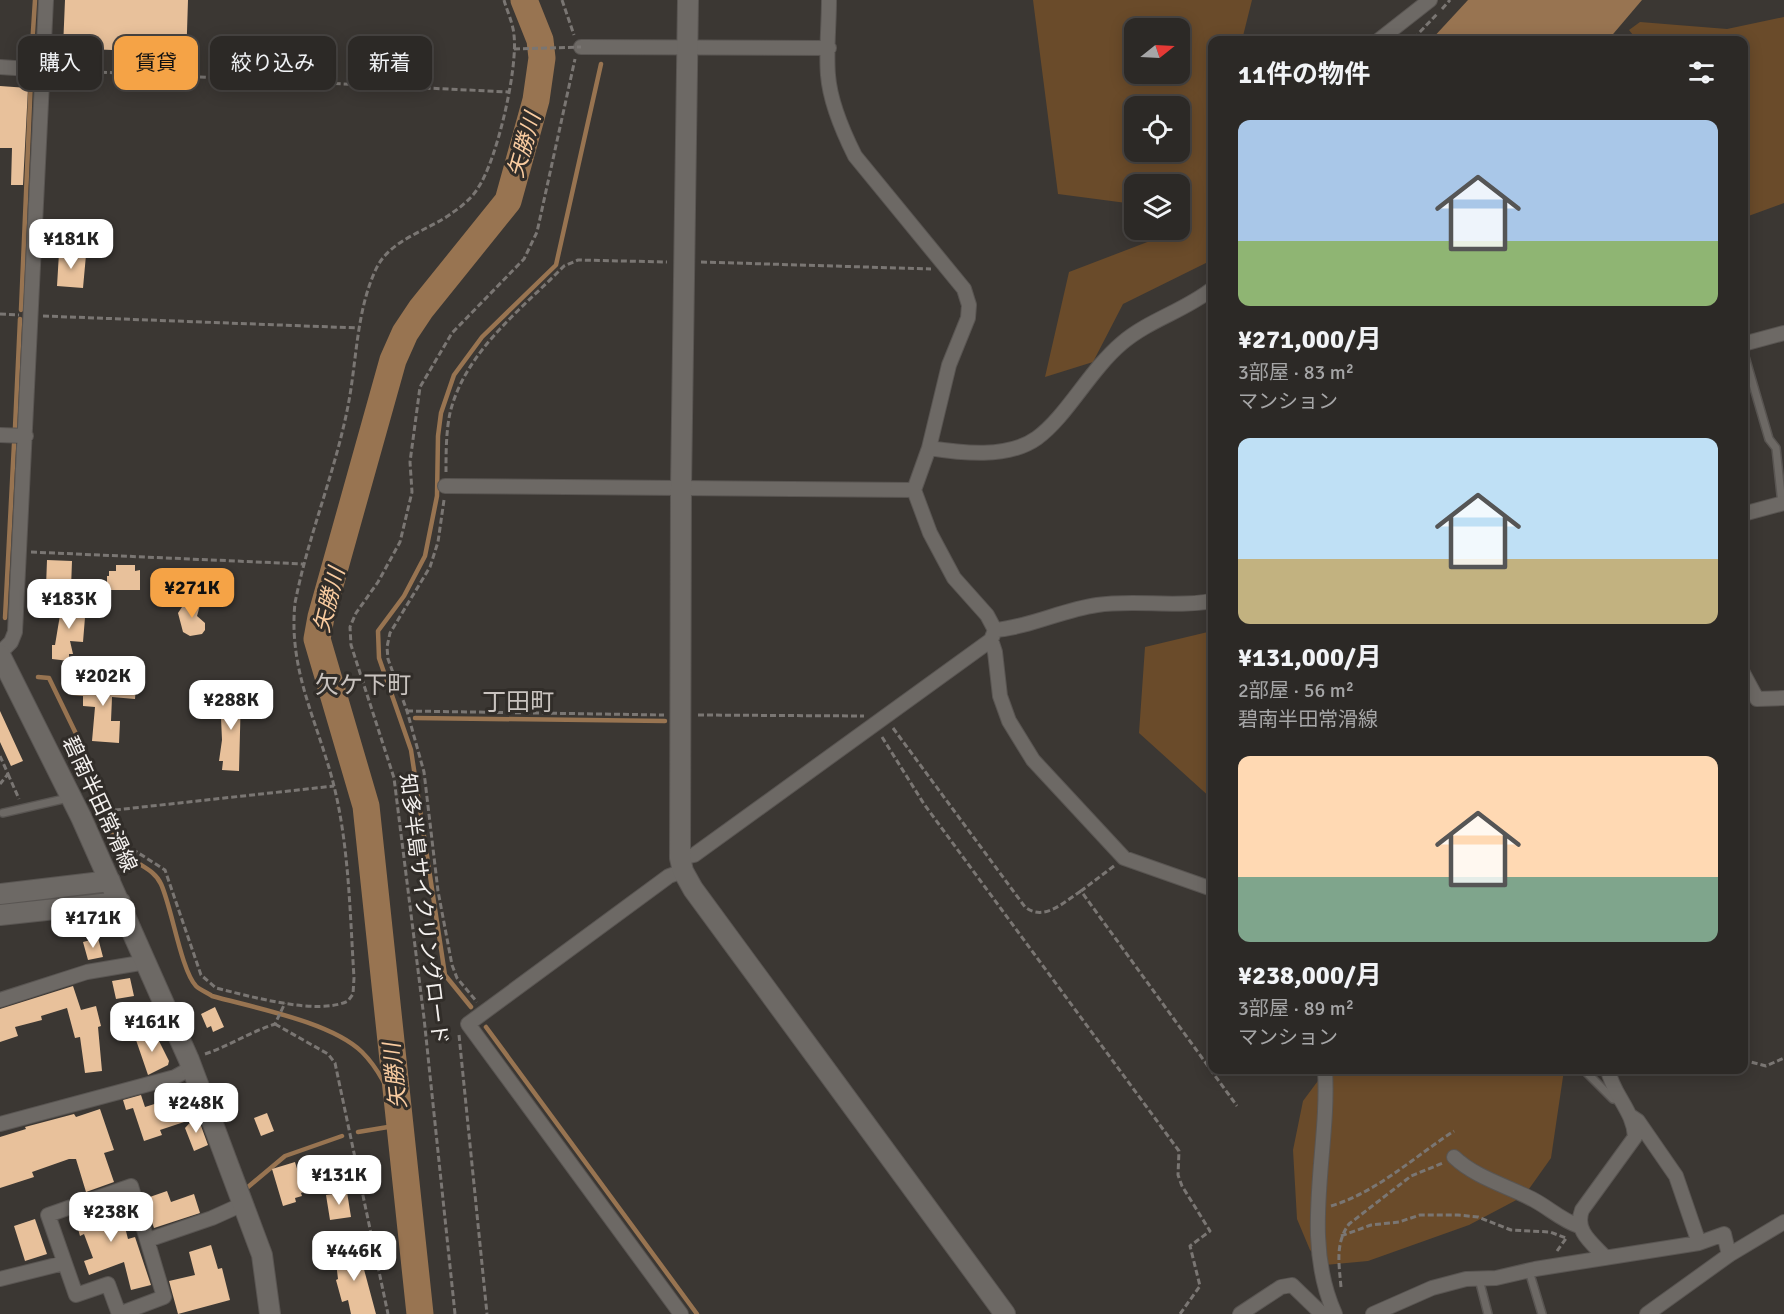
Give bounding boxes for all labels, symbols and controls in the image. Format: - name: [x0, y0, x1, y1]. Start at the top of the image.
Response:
- north arrow: [1124, 18, 1190, 84]
- map controls: [1124, 18, 1190, 240]
- chip: 購入: [18, 36, 102, 90]
- chip: 賃貸: [114, 36, 198, 90]
- chip: 絞り込み: [210, 36, 336, 90]
- chip: 新着: [348, 36, 432, 90]
- icon: filters: [1685, 56, 1718, 89]
- text: 11件の物件: [1238, 59, 1370, 91]
- button: locate: [1124, 96, 1190, 162]
- water label: 矢勝川: [502, 108, 547, 180]
- icon: home: [1424, 159, 1532, 267]
- button: layers: [1124, 174, 1190, 240]
- pin: ¥181K: [29, 219, 113, 270]
- text: ¥181K: [43, 226, 99, 251]
- text: ¥271,000/月: [1238, 324, 1382, 356]
- text: 3部屋 · 83 m²: [1238, 360, 1354, 385]
- text: マンション: [1238, 389, 1338, 414]
- icon: home: [1424, 477, 1532, 585]
- water label: 矢勝川: [308, 563, 351, 635]
- pin: ¥271K: [150, 568, 234, 619]
- text: ¥271K: [164, 575, 220, 600]
- pin: ¥183K: [27, 579, 111, 630]
- text: ¥183K: [41, 586, 97, 611]
- text: ¥131,000/月: [1238, 642, 1382, 674]
- pin: ¥202K: [61, 656, 145, 707]
- text: ¥202K: [75, 663, 131, 688]
- district label: 欠ケ下町: [315, 670, 411, 700]
- text: 2部屋 · 56 m²: [1238, 678, 1354, 703]
- pin: ¥288K: [189, 680, 273, 731]
- text: ¥288K: [203, 687, 259, 712]
- district label: 丁田町: [482, 687, 554, 717]
- text: 碧南半田常滑線: [1238, 707, 1378, 732]
- street label: 碧南半田常滑線: [57, 732, 143, 876]
- street label: 知多半島サイクリングロード: [394, 772, 454, 1046]
- icon: home: [1424, 795, 1532, 903]
- pin: ¥171K: [51, 898, 135, 949]
- text: ¥171K: [65, 905, 121, 930]
- text: ¥238,000/月: [1238, 960, 1382, 992]
- text: 3部屋 · 89 m²: [1238, 996, 1354, 1021]
- pin: ¥161K: [110, 1002, 194, 1053]
- text: ¥161K: [124, 1009, 180, 1034]
- text: マンション: [1238, 1025, 1338, 1050]
- water label: 矢勝川: [378, 1040, 412, 1110]
- pin: ¥248K: [154, 1083, 238, 1134]
- text: ¥248K: [168, 1090, 224, 1115]
- pin: ¥131K: [297, 1155, 381, 1206]
- text: ¥131K: [311, 1162, 367, 1187]
- pin: ¥238K: [69, 1192, 153, 1243]
- text: ¥238K: [83, 1199, 139, 1224]
- pin: ¥446K: [312, 1231, 396, 1282]
- text: ¥446K: [326, 1238, 382, 1263]

